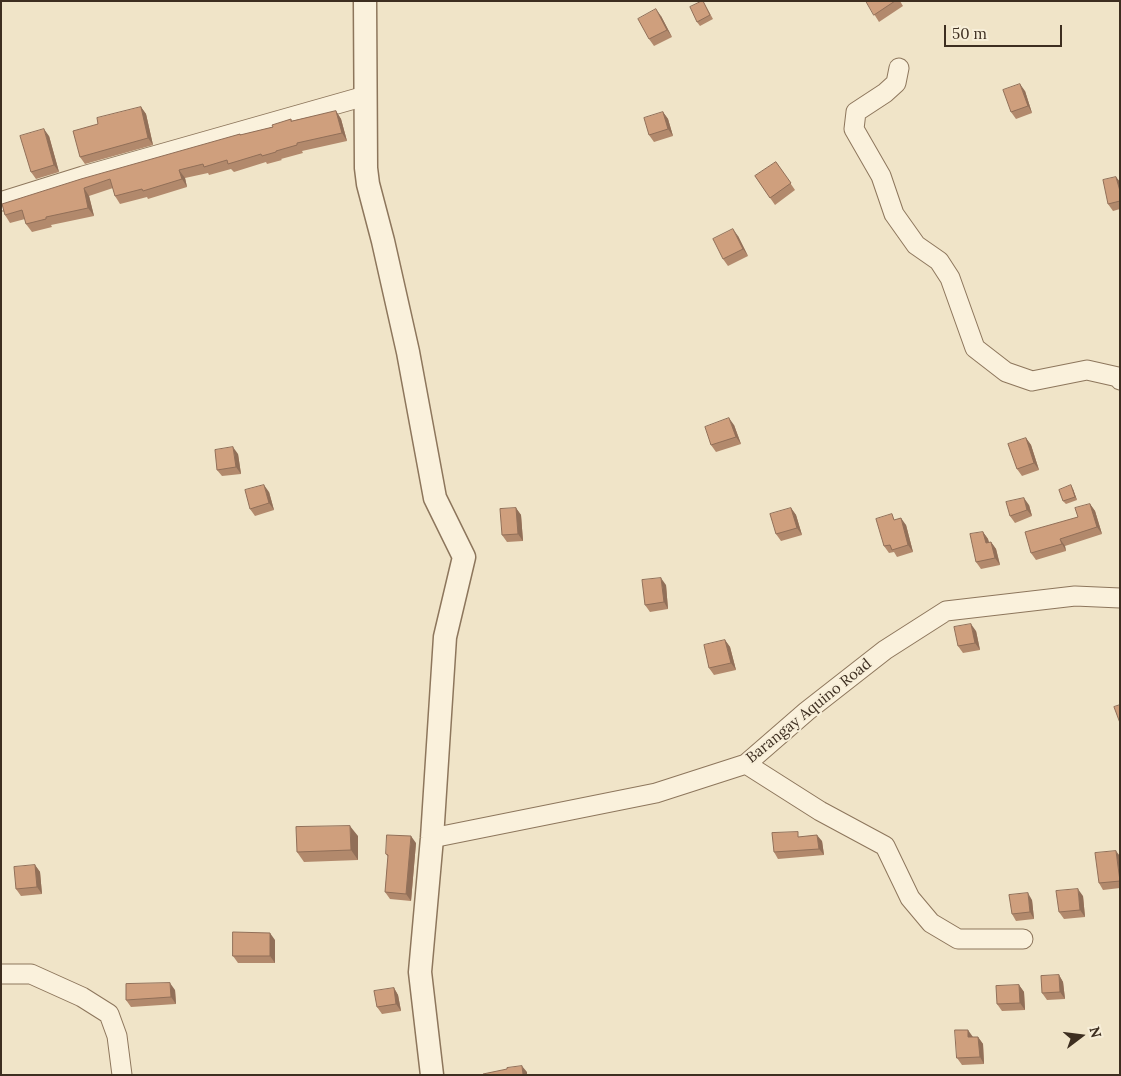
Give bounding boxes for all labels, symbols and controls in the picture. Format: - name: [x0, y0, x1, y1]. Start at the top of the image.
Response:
- scale bar: [946, 15, 1064, 47]
- text: 50 m: [952, 24, 987, 43]
- street label: Barangay Aquino Road: [743, 655, 875, 767]
- north arrow: [1056, 1011, 1106, 1061]
- text: N: [1085, 1025, 1106, 1040]

